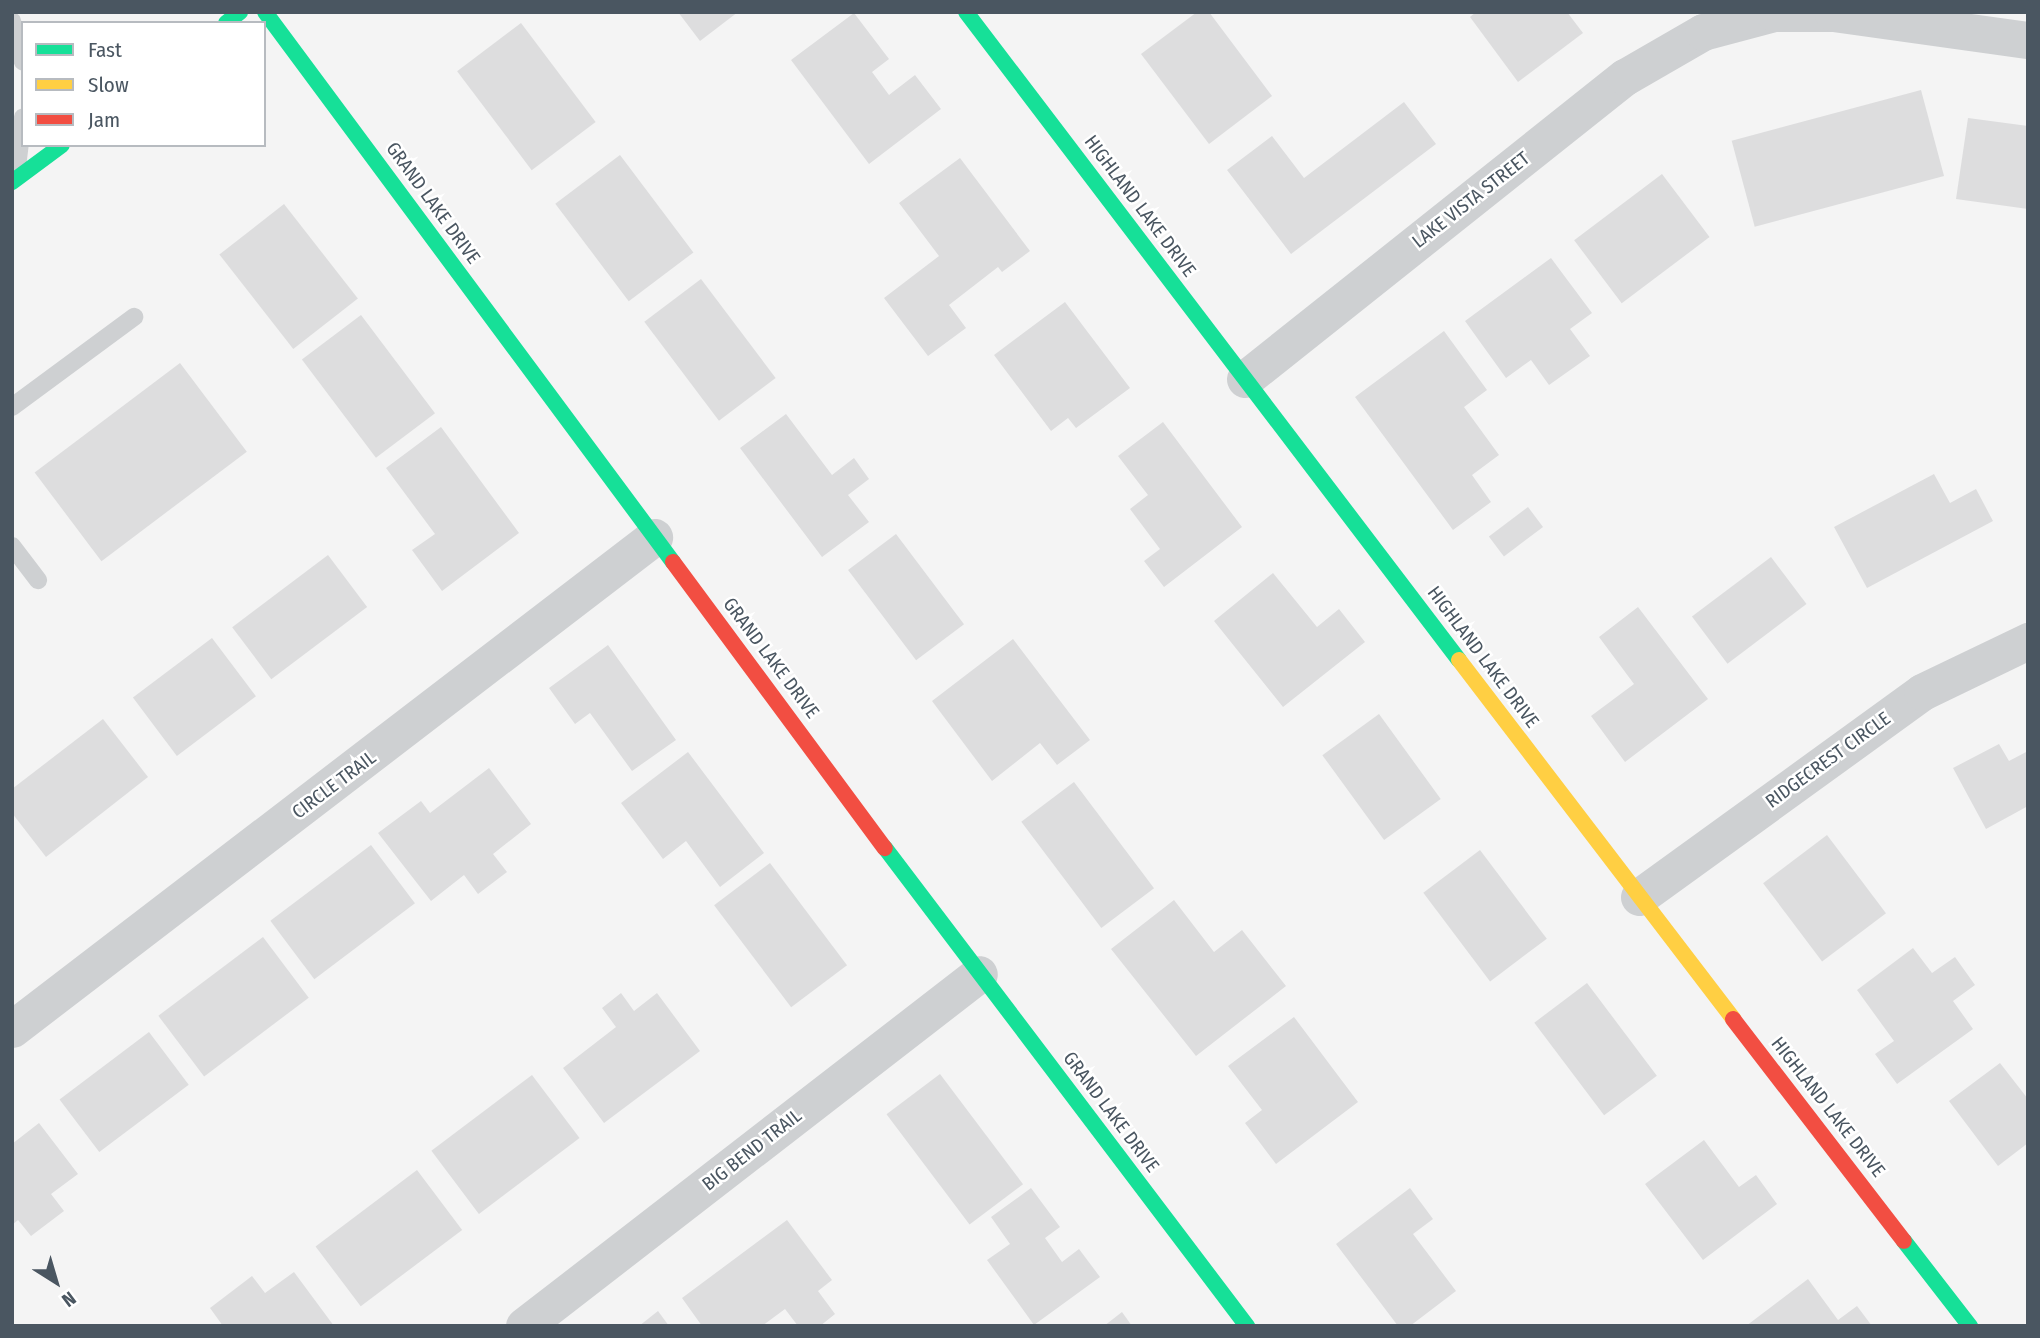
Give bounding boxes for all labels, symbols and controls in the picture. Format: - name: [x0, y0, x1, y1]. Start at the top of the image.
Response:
- legend: [21, 21, 266, 147]
- text: Fast: [88, 37, 122, 63]
- text: Slow: [88, 72, 129, 98]
- text: Jam: [88, 107, 120, 133]
- street label: HIGHLAND LAKE DRIVE: [1079, 131, 1201, 281]
- street label: GRAND LAKE DRIVE: [381, 138, 485, 268]
- street label: LAKE VISTA STREET: [1408, 147, 1534, 253]
- street label: HIGHLAND LAKE DRIVE: [1422, 582, 1544, 732]
- street label: GRAND LAKE DRIVE: [718, 593, 824, 723]
- street label: RIDGECREST CIRCLE: [1761, 707, 1895, 813]
- street label: CIRCLE TRAIL: [288, 746, 380, 824]
- street label: HIGHLAND LAKE DRIVE: [1766, 1033, 1890, 1181]
- street label: GRAND LAKE DRIVE: [1058, 1047, 1164, 1177]
- street label: BIG BEND TRAIL: [698, 1104, 806, 1196]
- north arrow: [21, 1247, 91, 1317]
- text: N: [57, 1287, 80, 1312]

